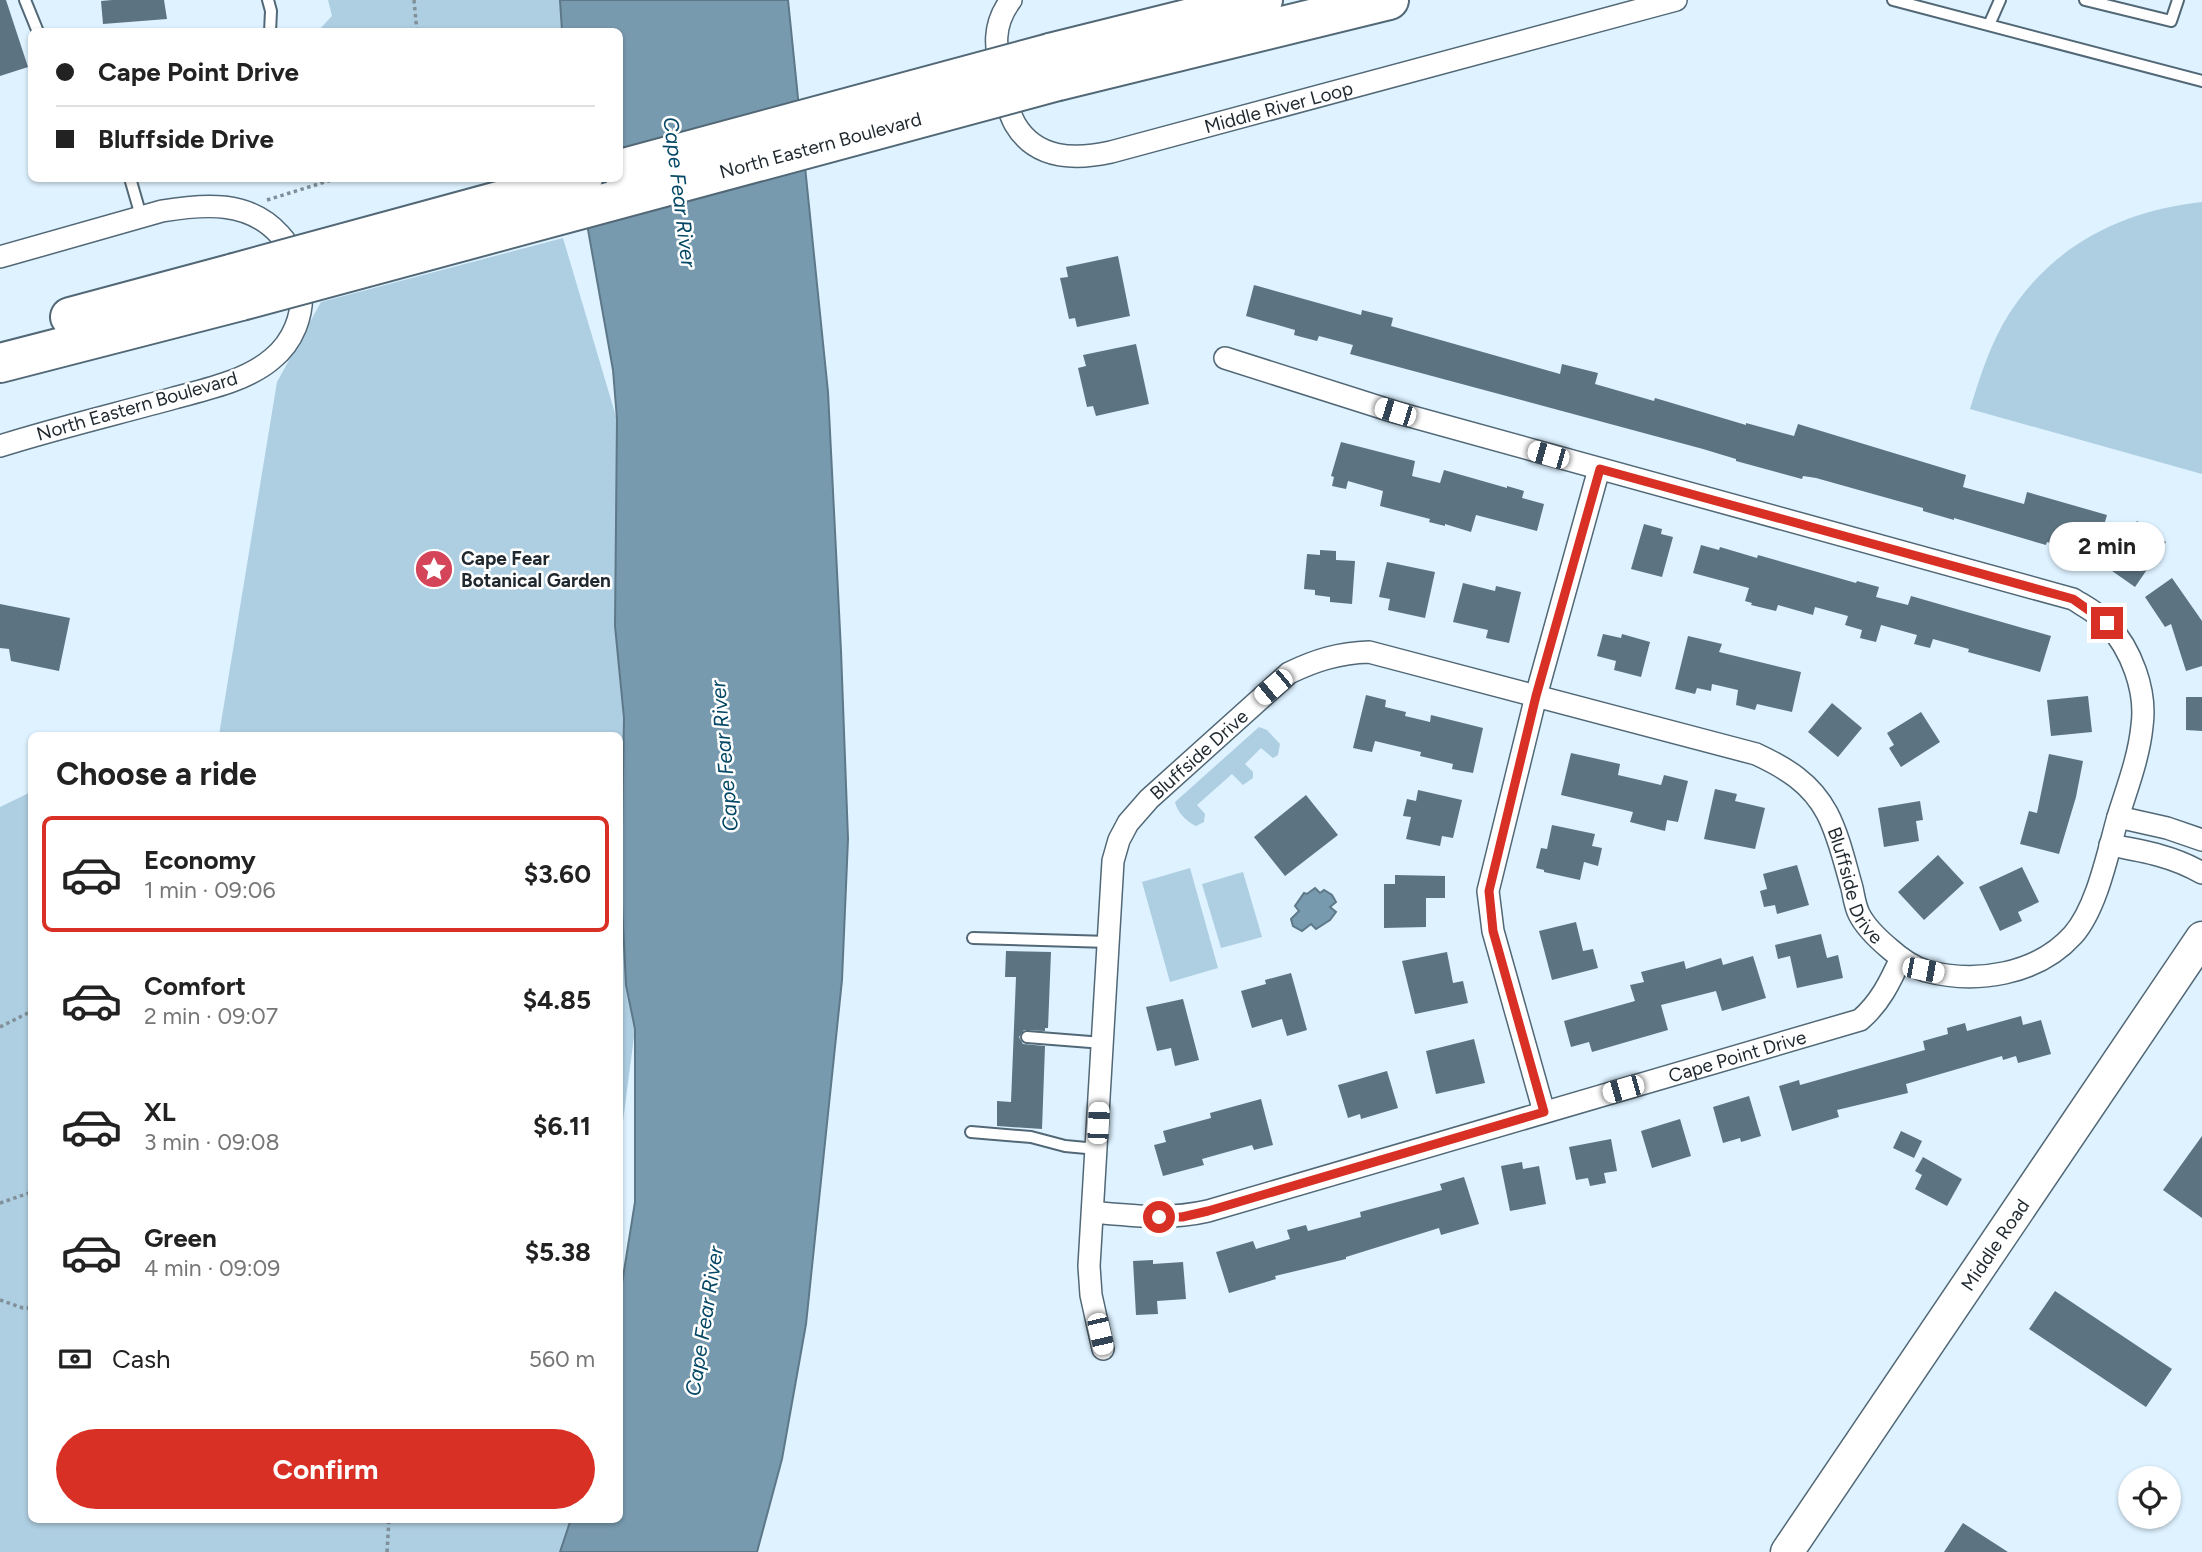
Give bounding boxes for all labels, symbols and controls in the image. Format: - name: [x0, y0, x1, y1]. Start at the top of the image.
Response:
- text: Cape Point Drive: [98, 56, 299, 88]
- street label: Middle River Loop: [1202, 76, 1355, 138]
- street label: North Eastern Boulevard: [717, 107, 924, 183]
- water label: Cape Fear River: [658, 115, 702, 269]
- text: Bluffside Drive: [98, 123, 274, 155]
- street label: North Eastern Boulevard: [34, 366, 240, 446]
- car: [1372, 396, 1419, 428]
- car: [1525, 439, 1572, 471]
- callout: 2 min: [2049, 522, 2165, 570]
- text: 2 min: [2078, 532, 2136, 560]
- place label: Cape Fear Botanical Garden: [461, 547, 611, 592]
- place icon: Cape Fear Botanical Garden: [413, 548, 455, 590]
- route end: [2091, 607, 2123, 639]
- car: [1251, 665, 1296, 709]
- water label: Cape Fear River: [705, 679, 743, 832]
- street label: Bluffside Drive: [1145, 704, 1253, 804]
- text: Choose a ride: [56, 755, 257, 793]
- street label: Bluffside Drive: [1823, 824, 1888, 948]
- icon: car: [60, 843, 123, 906]
- text: Economy: [144, 844, 256, 876]
- text: $3.60: [524, 858, 591, 890]
- text: 1 min · 09:06: [144, 876, 275, 904]
- car: [1901, 956, 1946, 984]
- icon: car: [60, 969, 123, 1032]
- text: Comfort: [144, 970, 246, 1002]
- text: $4.85: [523, 984, 591, 1016]
- text: 2 min · 09:07: [144, 1002, 278, 1030]
- street label: Cape Point Drive: [1666, 1025, 1809, 1087]
- car: [1600, 1073, 1647, 1105]
- icon: car: [60, 1095, 123, 1158]
- text: XL: [144, 1096, 176, 1128]
- car: [1087, 1101, 1110, 1145]
- text: $6.11: [533, 1110, 591, 1142]
- text: 3 min · 09:08: [144, 1128, 280, 1156]
- street label: Middle Road: [1956, 1194, 2034, 1295]
- route start: [1143, 1201, 1175, 1233]
- icon: car: [60, 1221, 123, 1284]
- text: Green: [144, 1222, 217, 1254]
- text: $5.38: [525, 1236, 591, 1268]
- water label: Cape Fear River: [680, 1243, 728, 1398]
- text: 4 min · 09:09: [144, 1254, 280, 1282]
- car: [1086, 1311, 1115, 1357]
- icon: cash: [56, 1340, 94, 1378]
- text: Cash: [112, 1343, 171, 1375]
- text: 560 m: [529, 1345, 595, 1373]
- button: Confirm: [56, 1429, 595, 1509]
- map controls: [2118, 1466, 2181, 1529]
- button: locate: [2118, 1466, 2181, 1529]

